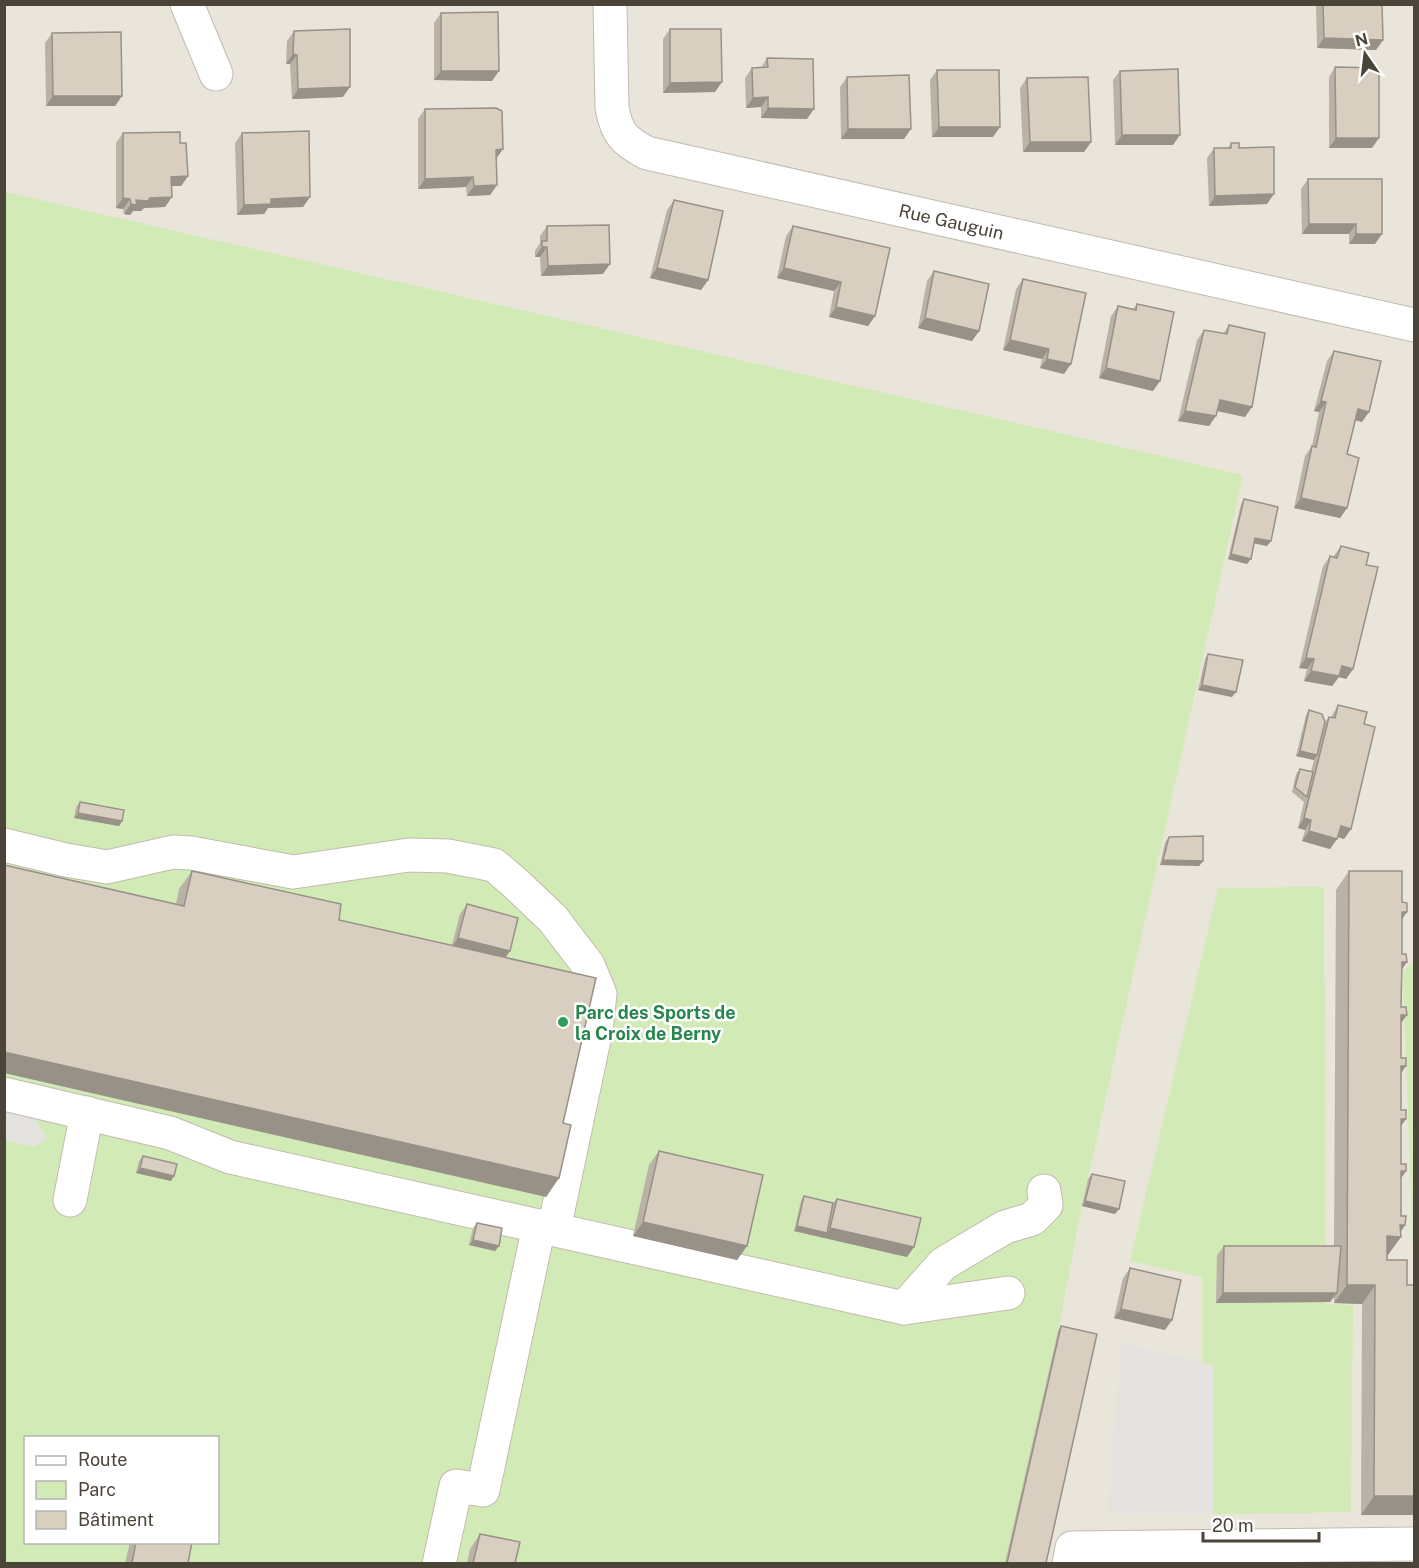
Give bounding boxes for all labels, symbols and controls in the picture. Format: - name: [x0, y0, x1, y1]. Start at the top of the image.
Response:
- north arrow: [1335, 24, 1395, 84]
- text: N: [1353, 29, 1370, 51]
- street label: Rue Gauguin: [897, 199, 1006, 243]
- place label: Parc des Sports de la Croix de Berny: [575, 1002, 736, 1044]
- marker: Parc des Sports de la Croix de Berny: [556, 1015, 570, 1029]
- legend: [24, 1436, 219, 1544]
- text: Route: [78, 1449, 127, 1470]
- text: Parc: [78, 1479, 116, 1500]
- scale bar: [1203, 1505, 1318, 1543]
- text: Bâtiment: [78, 1509, 154, 1530]
- text: 20 m: [1212, 1515, 1254, 1536]

